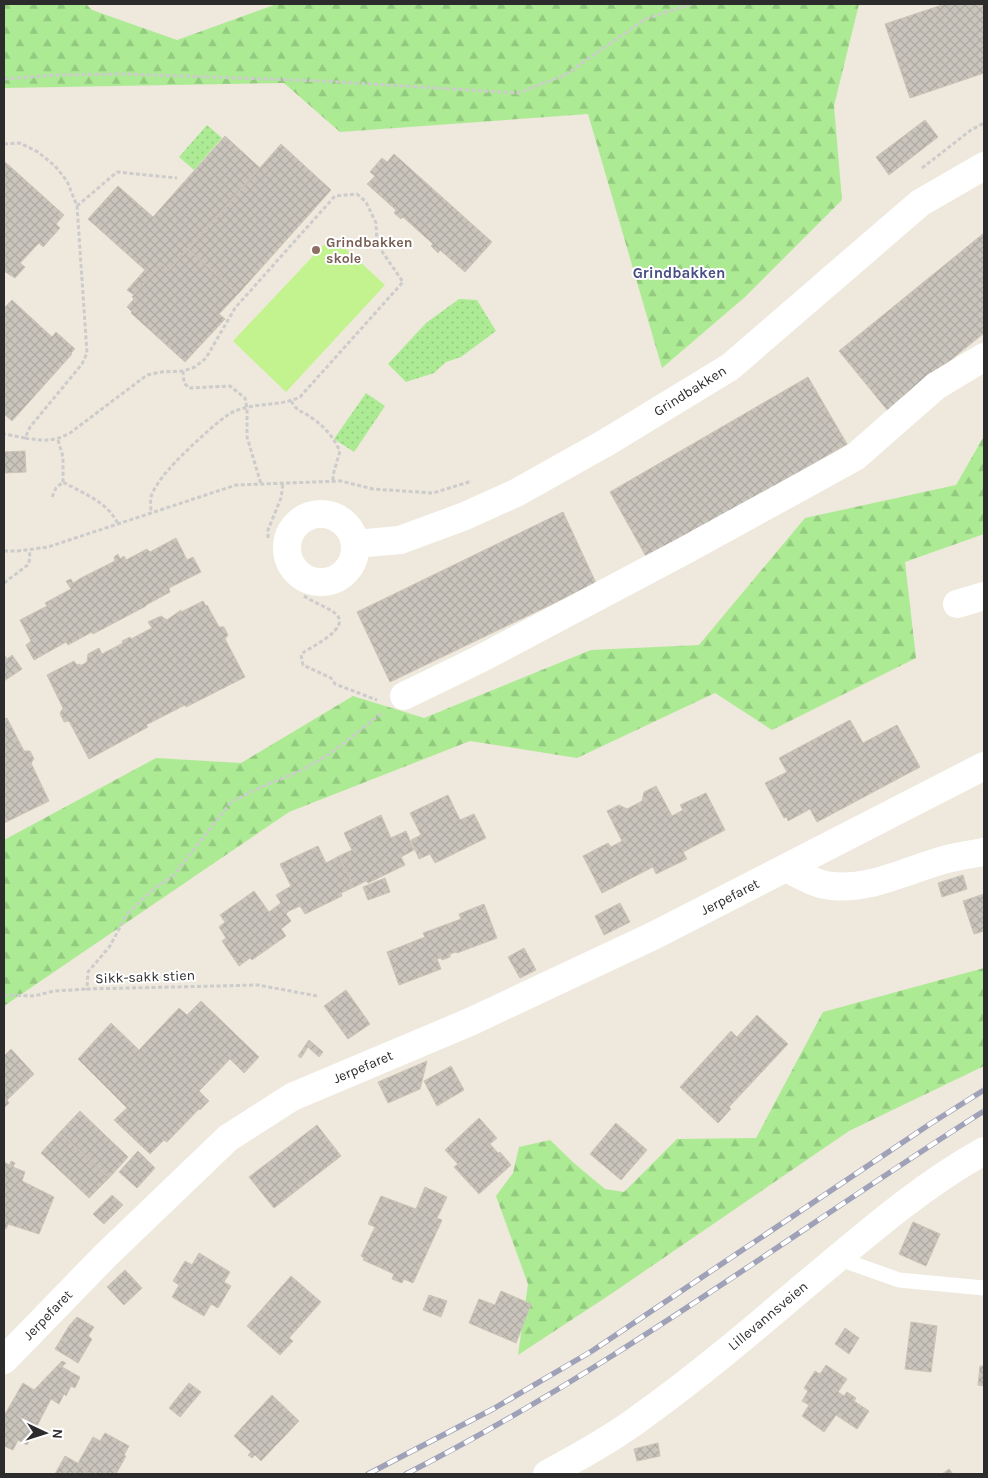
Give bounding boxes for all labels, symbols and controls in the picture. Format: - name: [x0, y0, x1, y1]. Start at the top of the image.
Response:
- place label: Grindbakken skole: [326, 234, 412, 267]
- marker: Grindbakken skole: [310, 244, 322, 256]
- district label: Grindbakken: [633, 264, 725, 282]
- street label: Grindbakken: [651, 362, 729, 420]
- street label: Jerpefaret: [698, 875, 762, 919]
- street label: Sikk-sakk stien: [95, 967, 195, 987]
- street label: Jerpefaret: [331, 1047, 395, 1087]
- street label: Lillevannsveien: [725, 1278, 811, 1354]
- street label: Jerpefaret: [20, 1286, 76, 1344]
- north arrow: [20, 1408, 70, 1458]
- text: N: [49, 1428, 66, 1439]

